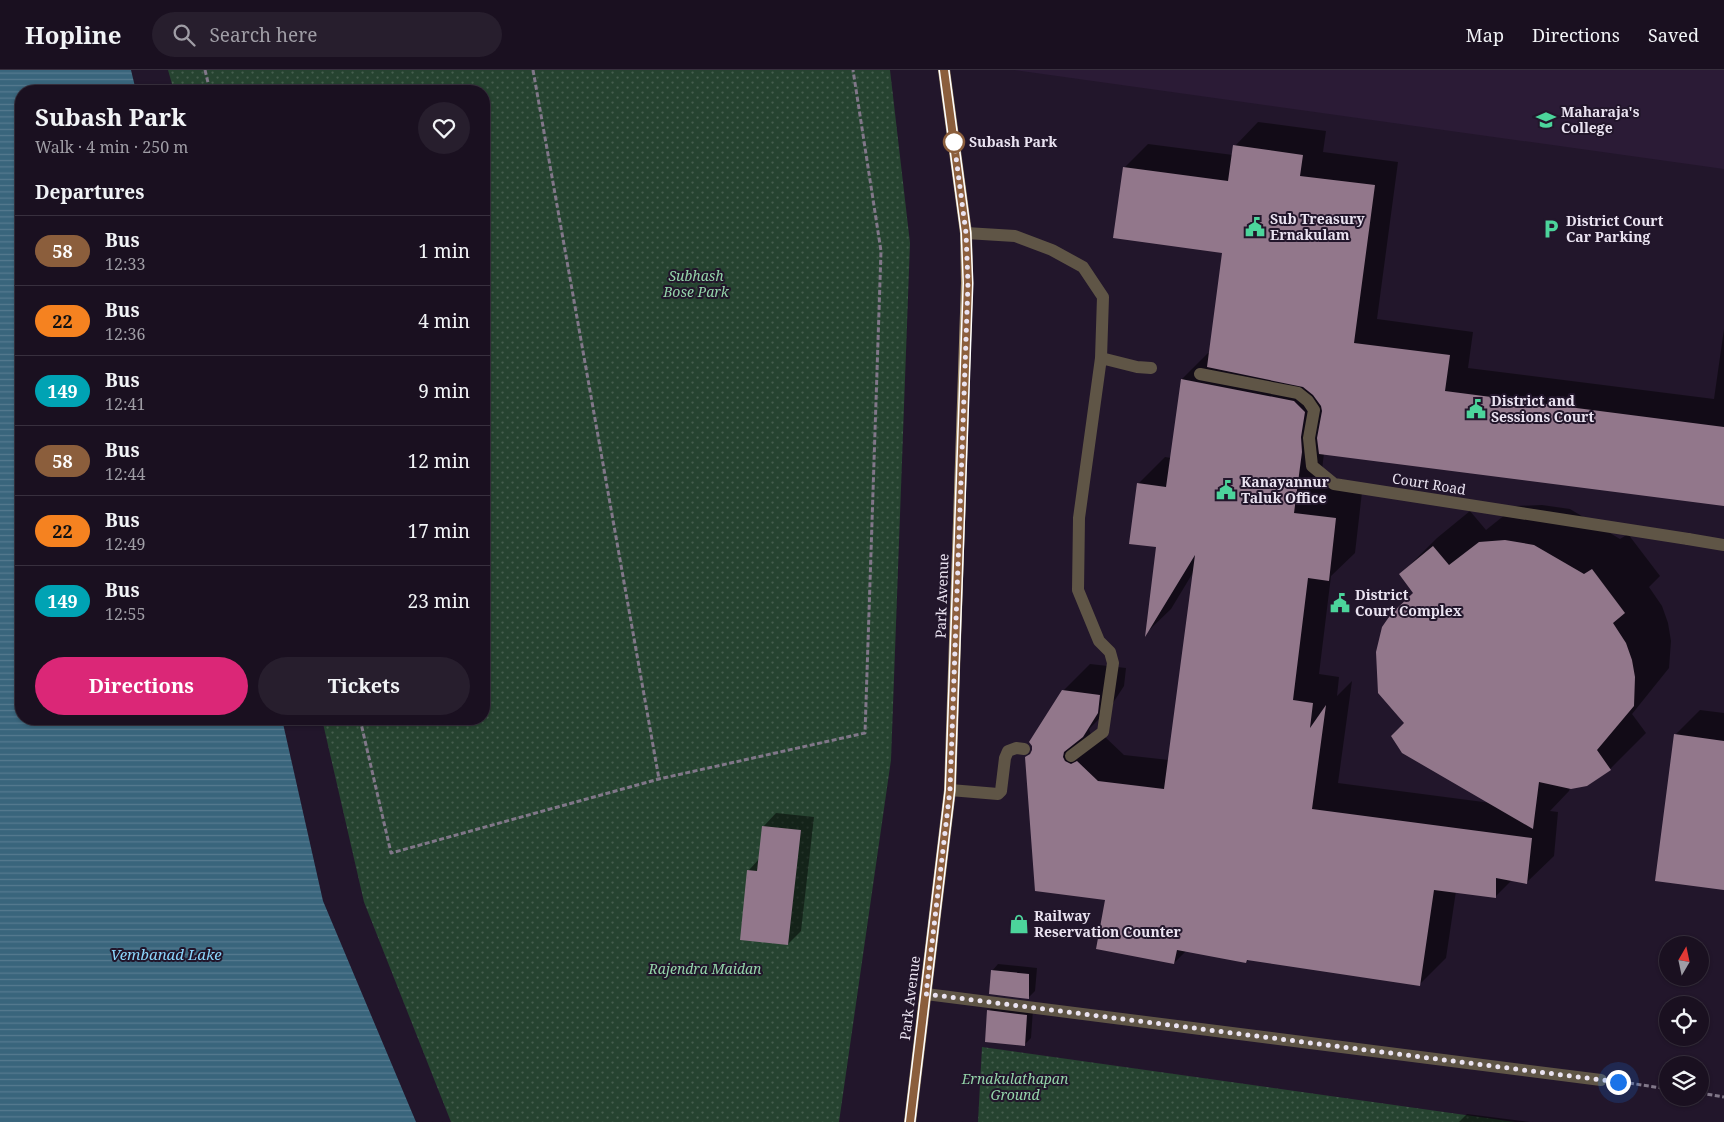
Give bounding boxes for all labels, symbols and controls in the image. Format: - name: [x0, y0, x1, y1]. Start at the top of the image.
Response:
- search box: [152, 12, 502, 57]
- text: Hopline: [25, 18, 122, 51]
- icon: search: [170, 21, 198, 49]
- text: Search here: [210, 22, 317, 48]
- text: Map: [1466, 23, 1504, 47]
- text: Directions: [1532, 23, 1620, 47]
- text: Saved: [1648, 23, 1699, 47]
- text: Subash Park: [35, 100, 186, 133]
- button: heart: [418, 102, 470, 154]
- place label: Maharaja's College: [1561, 102, 1640, 137]
- school or university icon: Maharaja's College: [1535, 109, 1557, 131]
- marker: Subash Park: [943, 131, 965, 153]
- place label: Subash Park: [969, 132, 1057, 151]
- text: Walk · 4 min · 250 m: [35, 136, 188, 158]
- text: Departures: [35, 179, 144, 205]
- place label: Sub Treasury Ernakulam: [1270, 209, 1365, 244]
- place label: District Court Car Parking: [1566, 211, 1664, 246]
- public building icon: Sub Treasury Ernakulam: [1244, 216, 1266, 238]
- parking icon: District Court Car Parking: [1540, 218, 1562, 240]
- text: Bus: [105, 227, 140, 253]
- text: 1 min: [418, 238, 470, 264]
- text: 58: [52, 239, 73, 263]
- text: 12:33: [105, 253, 145, 275]
- park label: Subhash Bose Park: [662, 266, 730, 301]
- text: Bus: [105, 297, 140, 323]
- text: 4 min: [418, 308, 470, 334]
- text: 22: [52, 309, 73, 333]
- text: 12:36: [105, 323, 145, 345]
- text: Bus: [105, 367, 140, 393]
- text: 9 min: [418, 378, 470, 404]
- text: 149: [47, 379, 78, 403]
- place label: District and Sessions Court: [1491, 391, 1594, 426]
- text: 12:41: [105, 393, 145, 415]
- public building icon: District and Sessions Court: [1465, 398, 1487, 420]
- text: Bus: [105, 437, 140, 463]
- text: 12 min: [408, 448, 470, 474]
- text: 58: [52, 449, 73, 473]
- text: 12:44: [105, 463, 145, 485]
- street label: Court Road: [1391, 468, 1468, 499]
- place label: Kanayannur Taluk Office: [1241, 472, 1330, 507]
- public building icon: Kanayannur Taluk Office: [1215, 479, 1237, 501]
- text: Bus: [105, 507, 140, 533]
- text: 17 min: [408, 518, 470, 544]
- text: 22: [52, 519, 73, 543]
- text: 12:49: [105, 533, 145, 555]
- street label: Park Avenue: [931, 553, 952, 639]
- text: Bus: [105, 577, 140, 603]
- place label: District Court Complex: [1355, 585, 1462, 620]
- text: 23 min: [408, 588, 470, 614]
- text: 149: [47, 589, 78, 613]
- public building icon: District Court Complex: [1329, 592, 1351, 614]
- text: 12:55: [105, 603, 145, 625]
- button: Directions: [35, 657, 248, 715]
- button: Tickets: [258, 657, 470, 715]
- place label: Railway Reservation Counter: [1034, 906, 1181, 941]
- shop icon: Railway Reservation Counter: [1008, 913, 1030, 935]
- north arrow: [1659, 936, 1709, 986]
- map controls: [1659, 936, 1709, 1106]
- water label: Vembanad Lake: [110, 944, 222, 964]
- street label: Park Avenue: [895, 955, 924, 1041]
- park label: Rajendra Maidan: [648, 959, 762, 978]
- button: locate: [1659, 996, 1709, 1046]
- button: layers: [1659, 1056, 1709, 1106]
- park label: Ernakulathapan Ground: [961, 1069, 1069, 1104]
- your location: [1606, 1070, 1631, 1095]

